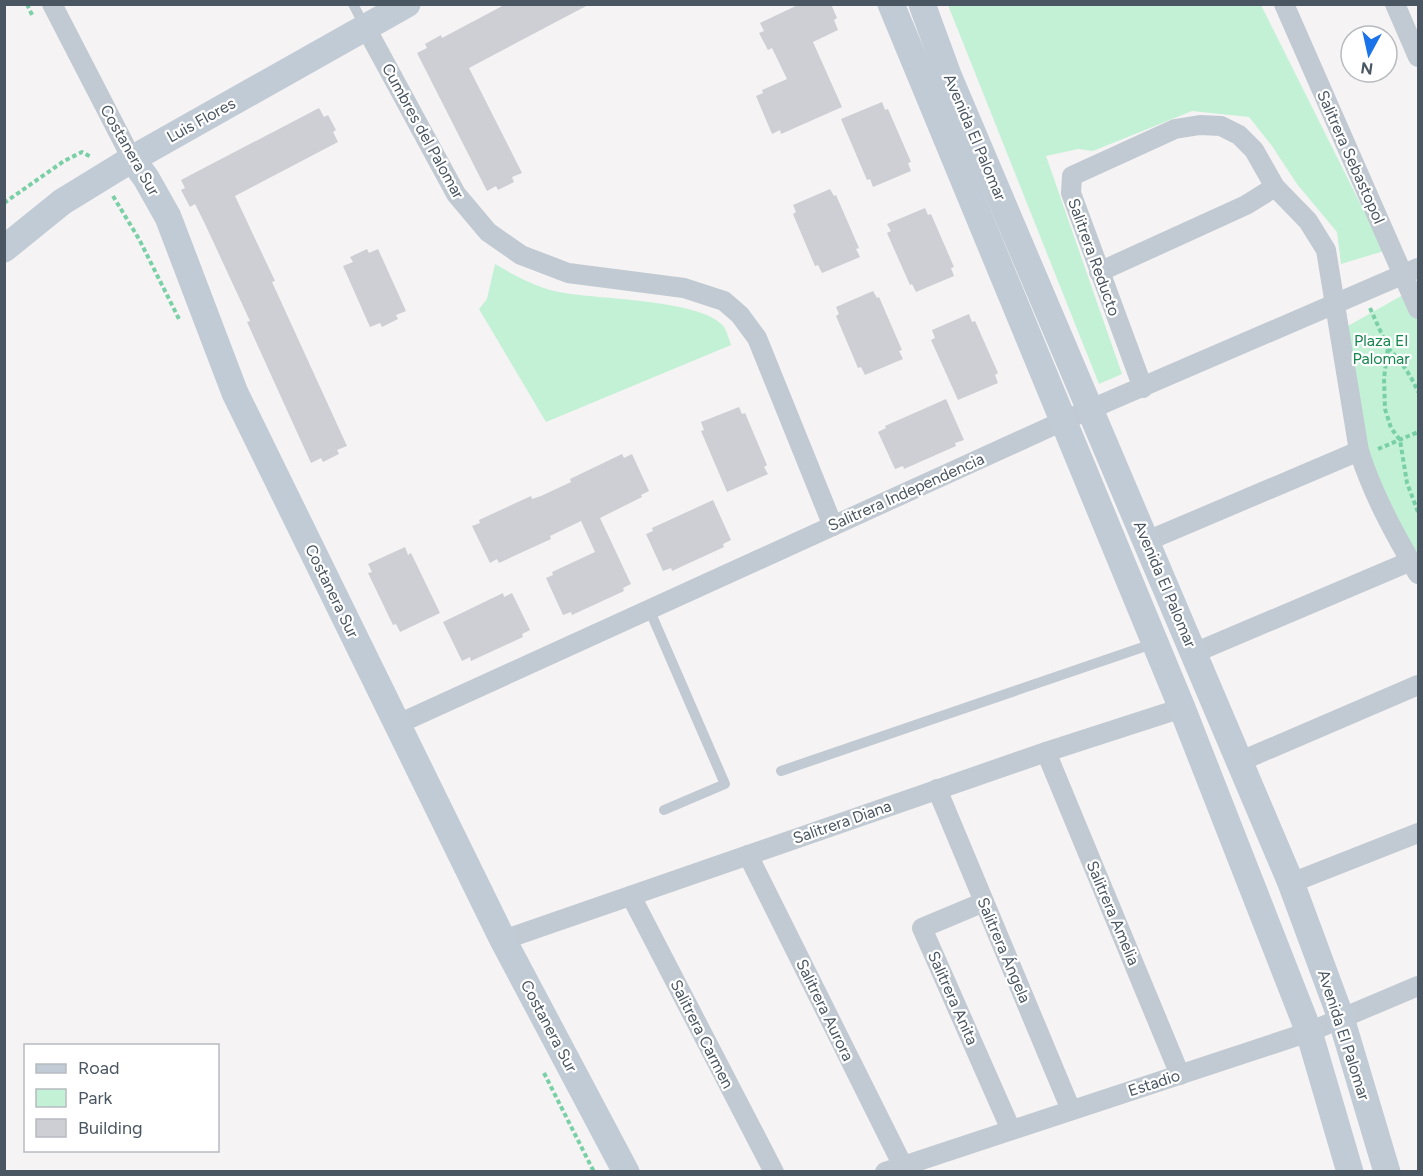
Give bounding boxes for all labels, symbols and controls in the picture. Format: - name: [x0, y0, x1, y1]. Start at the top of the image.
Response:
- north arrow: [1339, 24, 1399, 84]
- text: N: [1360, 58, 1374, 79]
- street label: Cumbres del Palomar: [378, 60, 468, 203]
- street label: Avenida El Palomar: [940, 71, 1011, 204]
- street label: Salitrera Sebastopol: [1313, 87, 1389, 227]
- street label: Luis Flores: [163, 93, 239, 147]
- street label: Costanera Sur: [96, 101, 164, 199]
- street label: Salitrera Reducto: [1064, 196, 1124, 318]
- park label: Plaza El Palomar: [1352, 331, 1410, 368]
- street label: Salitrera Independencia: [825, 449, 987, 535]
- street label: Avenida El Palomar: [1130, 518, 1201, 651]
- street label: Costanera Sur: [301, 541, 363, 641]
- street label: Salitrera Diana: [790, 796, 894, 848]
- street label: Salitrera Amelia: [1082, 858, 1144, 968]
- street label: Salitrera Ángela: [973, 895, 1035, 1005]
- street label: Salitrera Anita: [924, 948, 982, 1048]
- street label: Salitrera Aurora: [792, 956, 858, 1064]
- street label: Avenida El Palomar: [1314, 967, 1374, 1103]
- street label: Costanera Sur: [517, 977, 582, 1076]
- street label: Salitrera Carmen: [666, 977, 738, 1092]
- legend: [24, 1044, 219, 1152]
- text: Road: [78, 1057, 119, 1079]
- street label: Estadio: [1126, 1066, 1182, 1100]
- text: Park: [78, 1087, 113, 1109]
- text: Building: [78, 1117, 143, 1139]

